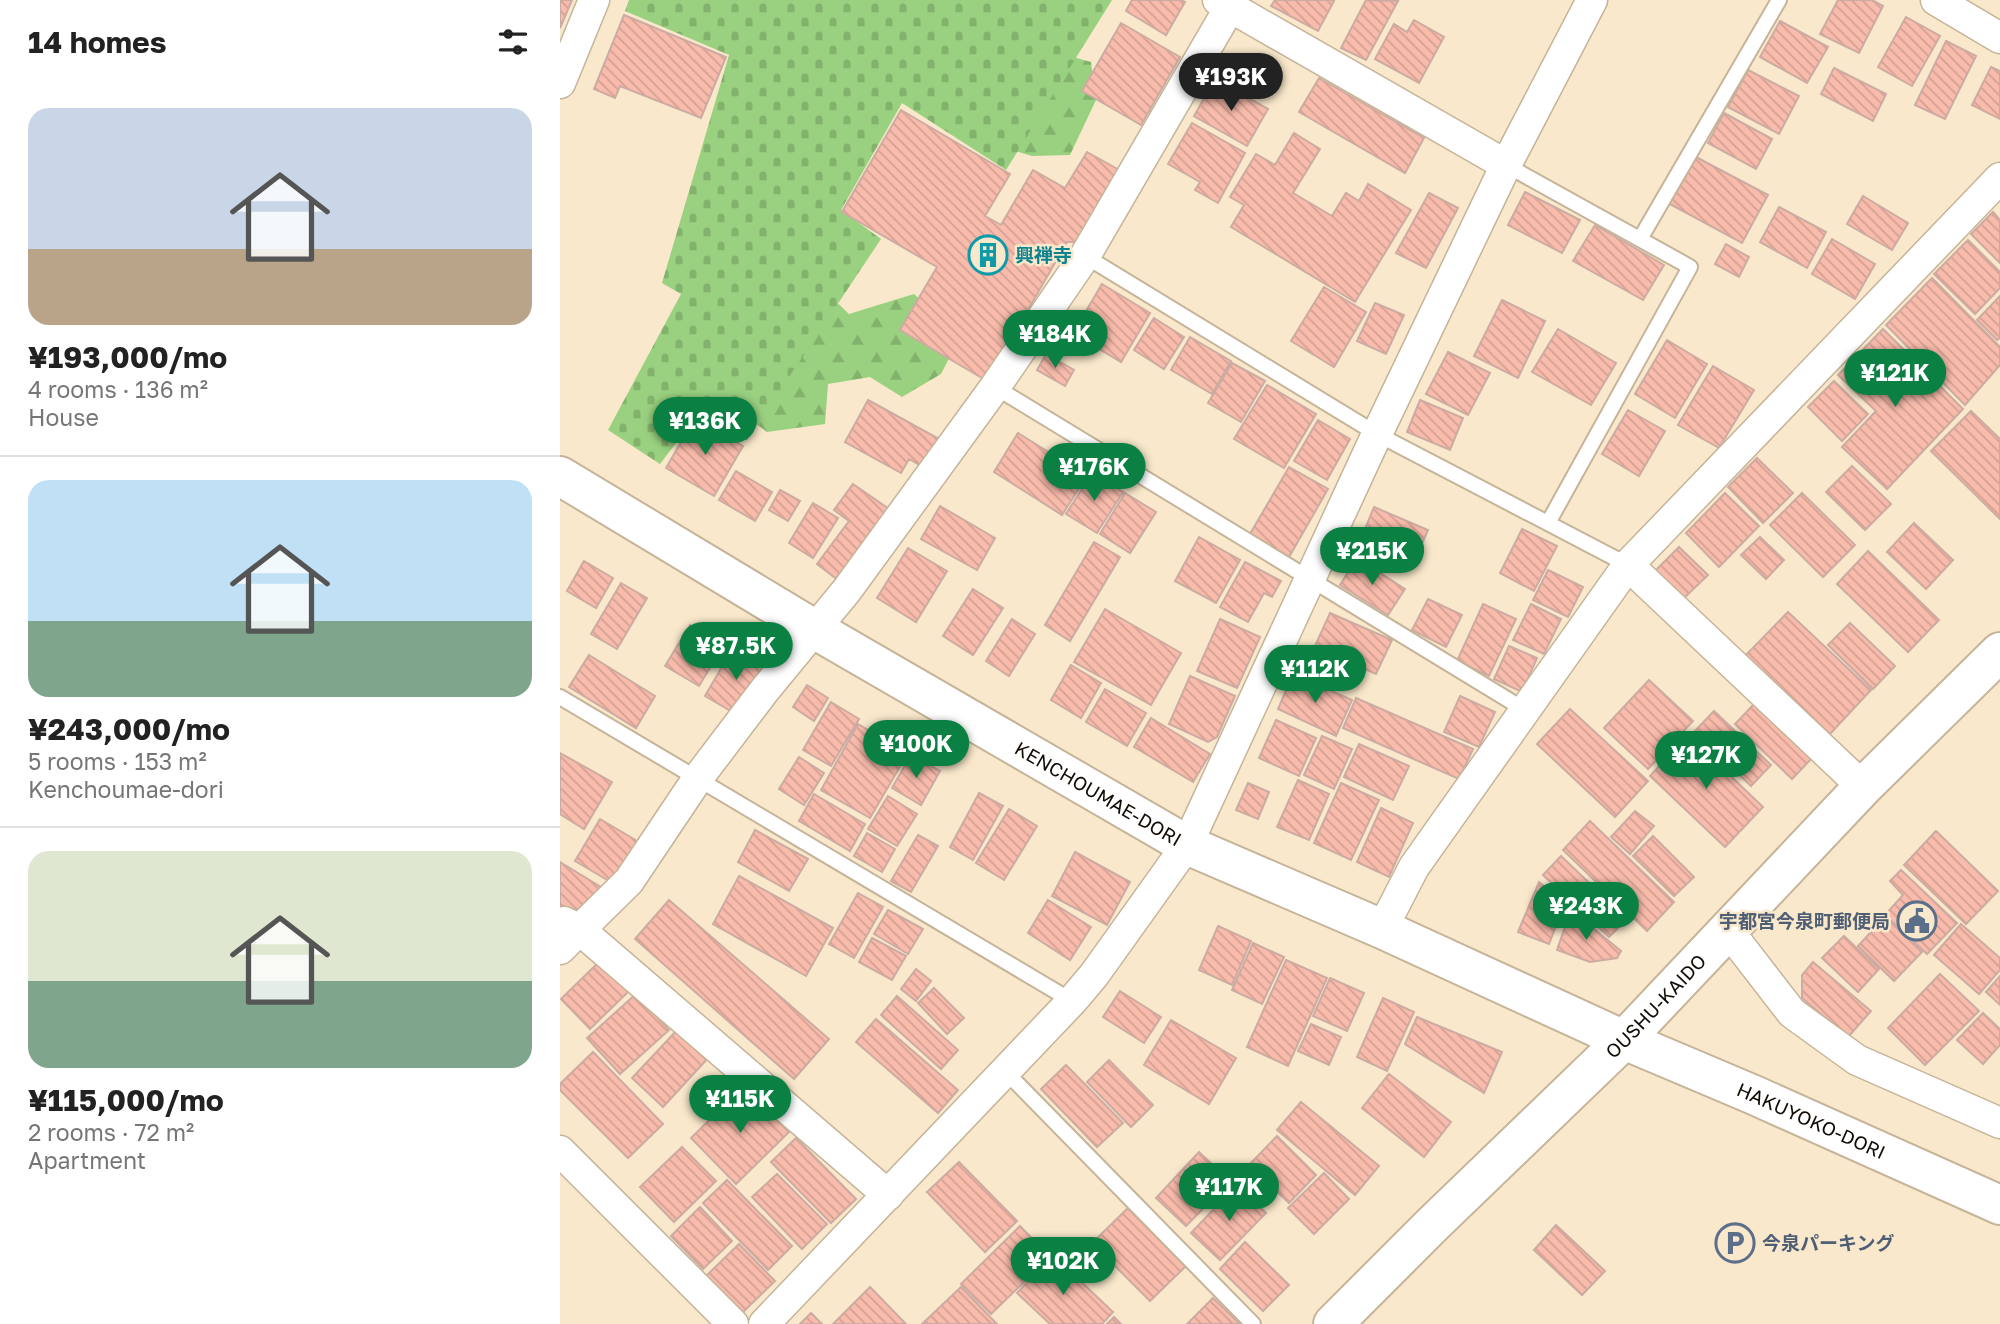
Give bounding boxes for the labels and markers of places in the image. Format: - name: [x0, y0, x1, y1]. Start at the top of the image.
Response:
- pin: ¥193K: [1182, 54, 1280, 113]
- building icon: 興禅寺: [967, 234, 1009, 276]
- place label: 興禅寺: [1015, 243, 1072, 266]
- pin: ¥184K: [1006, 310, 1104, 370]
- pin: ¥121K: [1846, 350, 1944, 409]
- pin: ¥136K: [656, 398, 754, 457]
- pin: ¥176K: [1045, 444, 1143, 503]
- pin: ¥215K: [1323, 528, 1421, 587]
- pin: ¥87.5K: [679, 622, 793, 682]
- pin: ¥112K: [1266, 646, 1364, 705]
- pin: ¥100K: [867, 720, 965, 780]
- pin: ¥127K: [1657, 732, 1755, 791]
- pin: ¥243K: [1537, 883, 1635, 942]
- public building icon: 宇都宮今泉町郵便局: [1896, 900, 1938, 942]
- place label: 宇都宮今泉町郵便局: [1719, 909, 1890, 932]
- pin: ¥115K: [691, 1076, 789, 1135]
- pin: ¥117K: [1180, 1164, 1278, 1223]
- parking icon: 今泉パーキング: [1714, 1222, 1756, 1264]
- place label: 今泉パーキング: [1762, 1231, 1894, 1254]
- pin: ¥102K: [1014, 1238, 1112, 1297]

